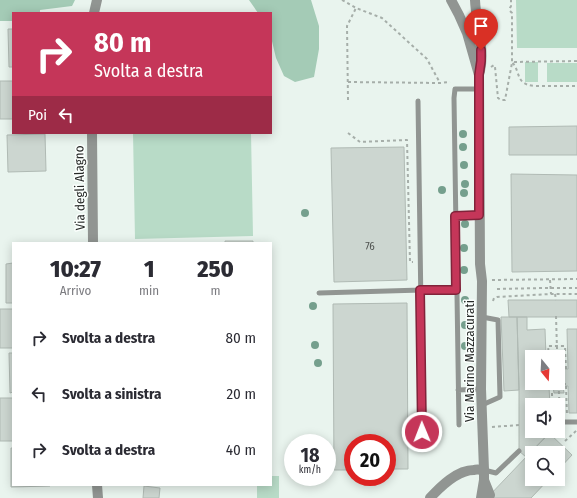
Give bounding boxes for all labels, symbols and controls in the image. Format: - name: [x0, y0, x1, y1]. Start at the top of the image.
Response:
- pin: [464, 9, 498, 50]
- icon: arrive: [470, 15, 492, 37]
- text: 80 m: [94, 26, 151, 59]
- icon: right: [28, 28, 80, 80]
- text: Svolta a destra: [94, 60, 203, 82]
- icon: left: [55, 104, 77, 126]
- text: Poi: [28, 106, 47, 124]
- street label: Via degli Alagno: [71, 145, 88, 231]
- house number: 76: [365, 240, 375, 253]
- text: 10:27: [50, 255, 101, 283]
- text: 1: [144, 255, 154, 283]
- text: 250: [197, 255, 234, 283]
- text: Arrivo: [60, 283, 91, 298]
- text: min: [139, 283, 159, 298]
- text: m: [211, 283, 221, 298]
- street label: Via Marino Mazzacurati: [462, 300, 477, 422]
- icon: right: [28, 327, 50, 349]
- text: Svolta a destra: [62, 329, 155, 347]
- text: 80 m: [226, 329, 256, 347]
- north arrow: [525, 350, 565, 390]
- map controls: [525, 350, 565, 486]
- icon: left: [28, 383, 50, 405]
- text: Svolta a sinistra: [62, 385, 162, 403]
- text: 20 m: [227, 385, 256, 403]
- button: sound: [525, 398, 565, 438]
- position arrow: [401, 411, 443, 453]
- speed limit sign: 20: [344, 434, 396, 486]
- icon: right: [28, 439, 50, 461]
- text: Svolta a destra: [62, 441, 155, 459]
- text: 40 m: [226, 441, 256, 459]
- text: 18: [300, 443, 320, 467]
- button: search: [525, 446, 565, 486]
- text: km/h: [299, 464, 321, 476]

